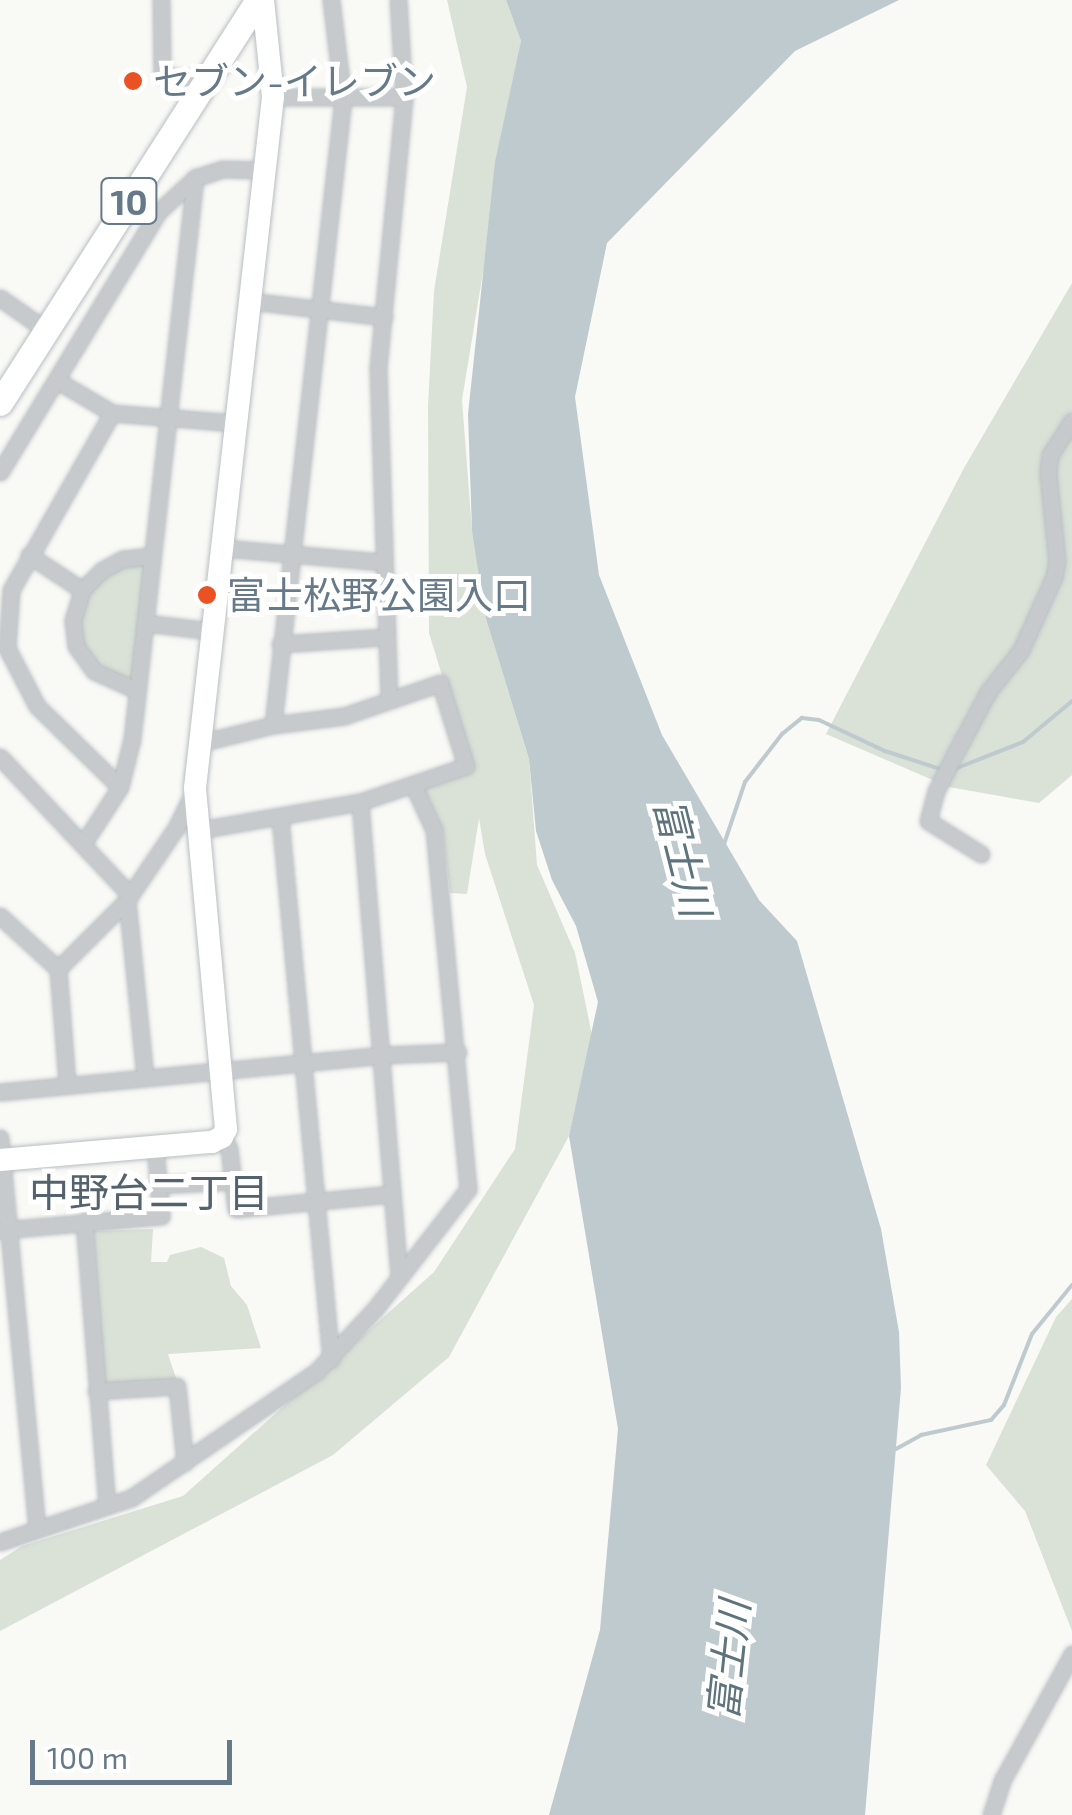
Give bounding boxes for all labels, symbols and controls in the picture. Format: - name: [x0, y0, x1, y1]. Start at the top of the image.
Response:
- place label: セブン-イレブン: [153, 58, 436, 104]
- marker: セブン-イレブン: [122, 70, 144, 92]
- road number: 10: [99, 171, 159, 231]
- place label: 富士松野公園入口: [227, 572, 531, 618]
- marker: 富士松野公園入口: [196, 584, 218, 606]
- water label: 富士川: [646, 793, 722, 921]
- district label: 中野台二丁目: [29, 1167, 269, 1215]
- water label: 富士川: [697, 1598, 757, 1722]
- scale bar: [35, 1720, 238, 1782]
- text: 100 m: [47, 1739, 128, 1775]

